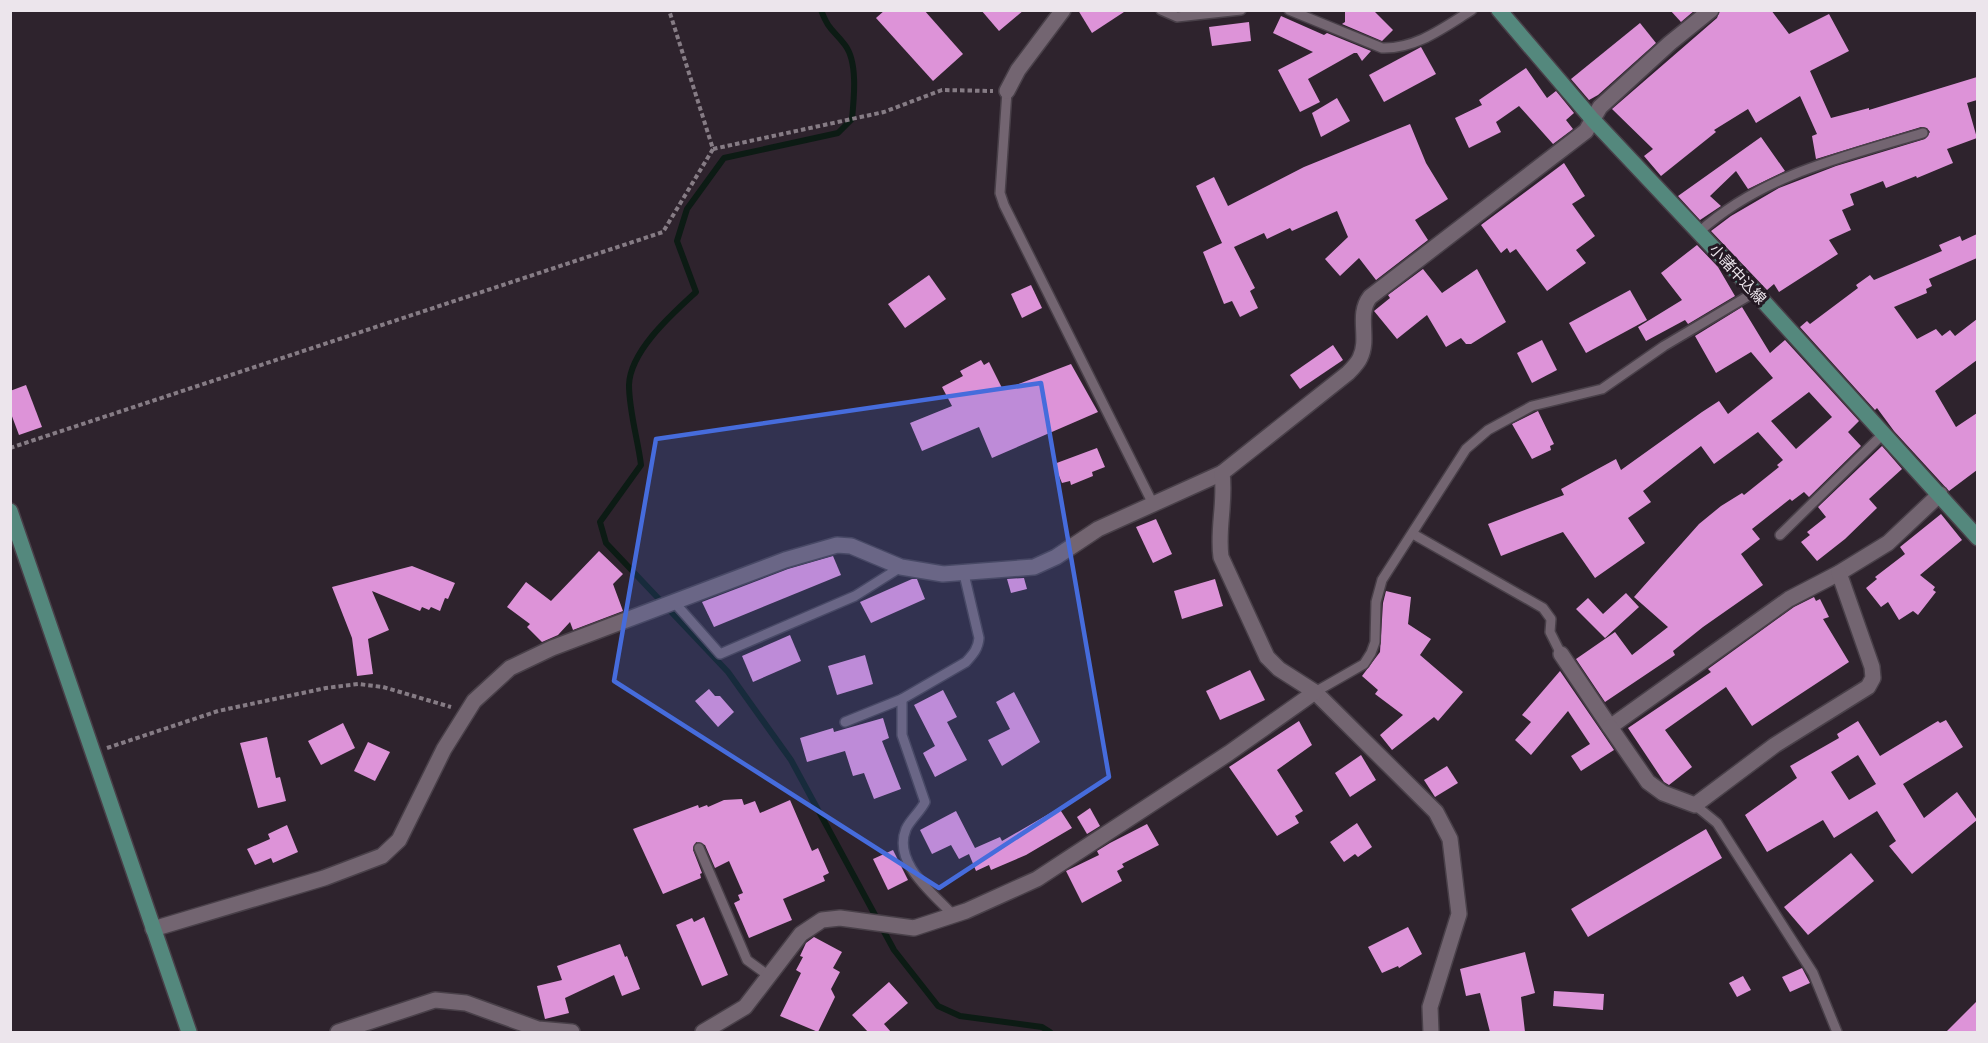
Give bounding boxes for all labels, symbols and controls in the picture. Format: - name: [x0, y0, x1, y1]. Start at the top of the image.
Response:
- street label: 小諸中込線: [1706, 241, 1770, 307]

